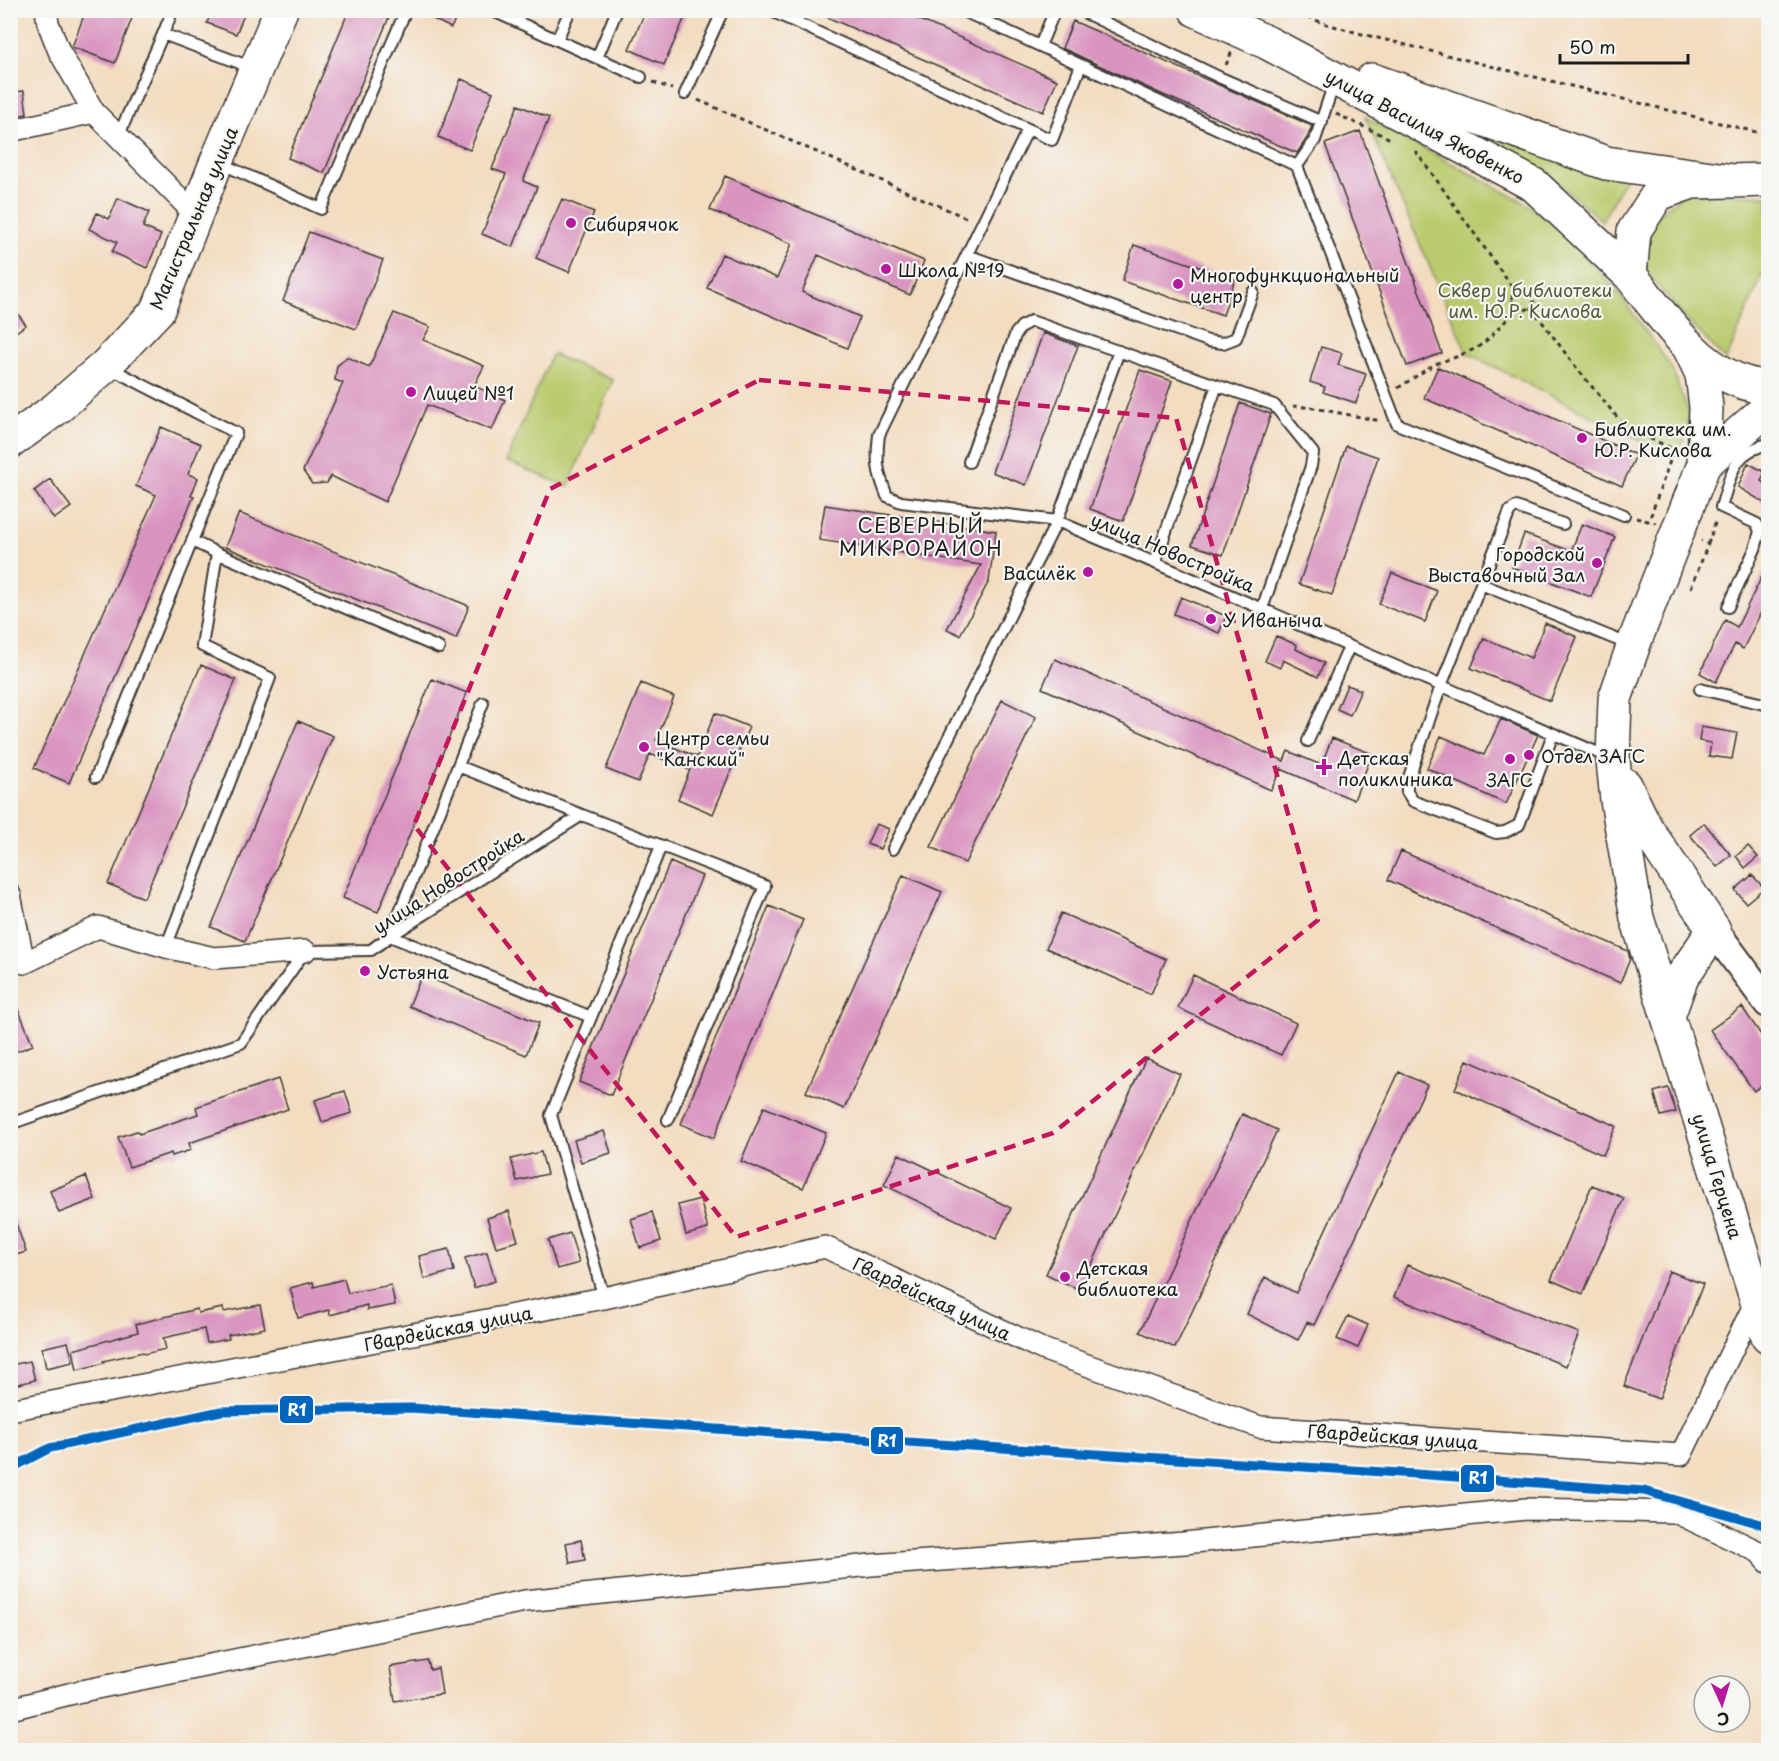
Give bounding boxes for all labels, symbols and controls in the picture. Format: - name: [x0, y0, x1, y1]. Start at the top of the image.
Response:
- scale bar: [1560, 27, 1688, 65]
- text: 50 m: [1569, 33, 1616, 60]
- street label: улица Василия Яковенко: [1321, 62, 1529, 190]
- street label: Магистральная улица: [142, 121, 244, 314]
- place label: Сибирячок: [583, 210, 679, 237]
- marker: Сибирячок: [564, 216, 578, 230]
- place label: Школа №19: [898, 256, 1005, 283]
- place label: Многофункциональный центр: [1190, 261, 1400, 309]
- marker: Школа №19: [879, 262, 893, 276]
- park label: Сквер у библиотеки им. Ю.Р. Кислова: [1438, 276, 1612, 324]
- marker: Многофункциональный центр: [1171, 277, 1185, 291]
- place label: Лицей №1: [423, 379, 514, 406]
- marker: Лицей №1: [404, 385, 418, 399]
- place label: Библиотека им. Ю.Р. Кислова: [1594, 415, 1732, 463]
- marker: Библиотека им. Ю.Р. Кислова: [1575, 431, 1589, 445]
- street label: улица Новостройка: [1087, 505, 1260, 599]
- district label: СЕВЕРНЫЙ МИКРОРАЙОН: [839, 510, 1003, 563]
- place label: Городской Выставочный Зал: [1427, 540, 1585, 588]
- marker: Городской Выставочный Зал: [1590, 556, 1604, 570]
- place label: Василёк: [1002, 559, 1076, 586]
- marker: Василёк: [1081, 565, 1095, 579]
- place label: У Иваныча: [1223, 606, 1322, 633]
- marker: У Иваныча: [1204, 612, 1218, 626]
- place label: Центр семьи "Канский": [656, 724, 770, 772]
- marker: Центр семьи "Канский": [637, 740, 651, 754]
- place label: Отдел ЗАГС: [1541, 742, 1645, 769]
- place label: Детская поликлиника: [1337, 744, 1454, 792]
- marker: Отдел ЗАГС: [1522, 748, 1536, 762]
- marker: ЗАГС: [1503, 752, 1517, 766]
- marker: Детская поликлиника: [1315, 758, 1333, 776]
- place label: ЗАГС: [1485, 766, 1534, 793]
- street label: улица Новостройка: [367, 821, 530, 940]
- place label: Устьяна: [377, 958, 449, 985]
- marker: Устьяна: [358, 964, 372, 978]
- street label: улица Герцена: [1686, 1110, 1750, 1243]
- street label: Гвардейская улица: [849, 1250, 1016, 1347]
- place label: Детская библиотека: [1076, 1254, 1179, 1302]
- marker: Детская библиотека: [1058, 1270, 1072, 1284]
- street label: Гвардейская улица: [361, 1298, 535, 1358]
- line badge: R1: [279, 1395, 314, 1424]
- text: R1: [288, 1397, 307, 1421]
- street label: Гвардейская улица: [1307, 1417, 1480, 1455]
- line badge: R1: [870, 1426, 904, 1455]
- text: R1: [878, 1428, 897, 1452]
- line badge: R1: [1460, 1464, 1495, 1493]
- text: R1: [1469, 1465, 1488, 1489]
- north arrow: [1692, 1674, 1752, 1734]
- text: С: [1716, 1708, 1730, 1732]

